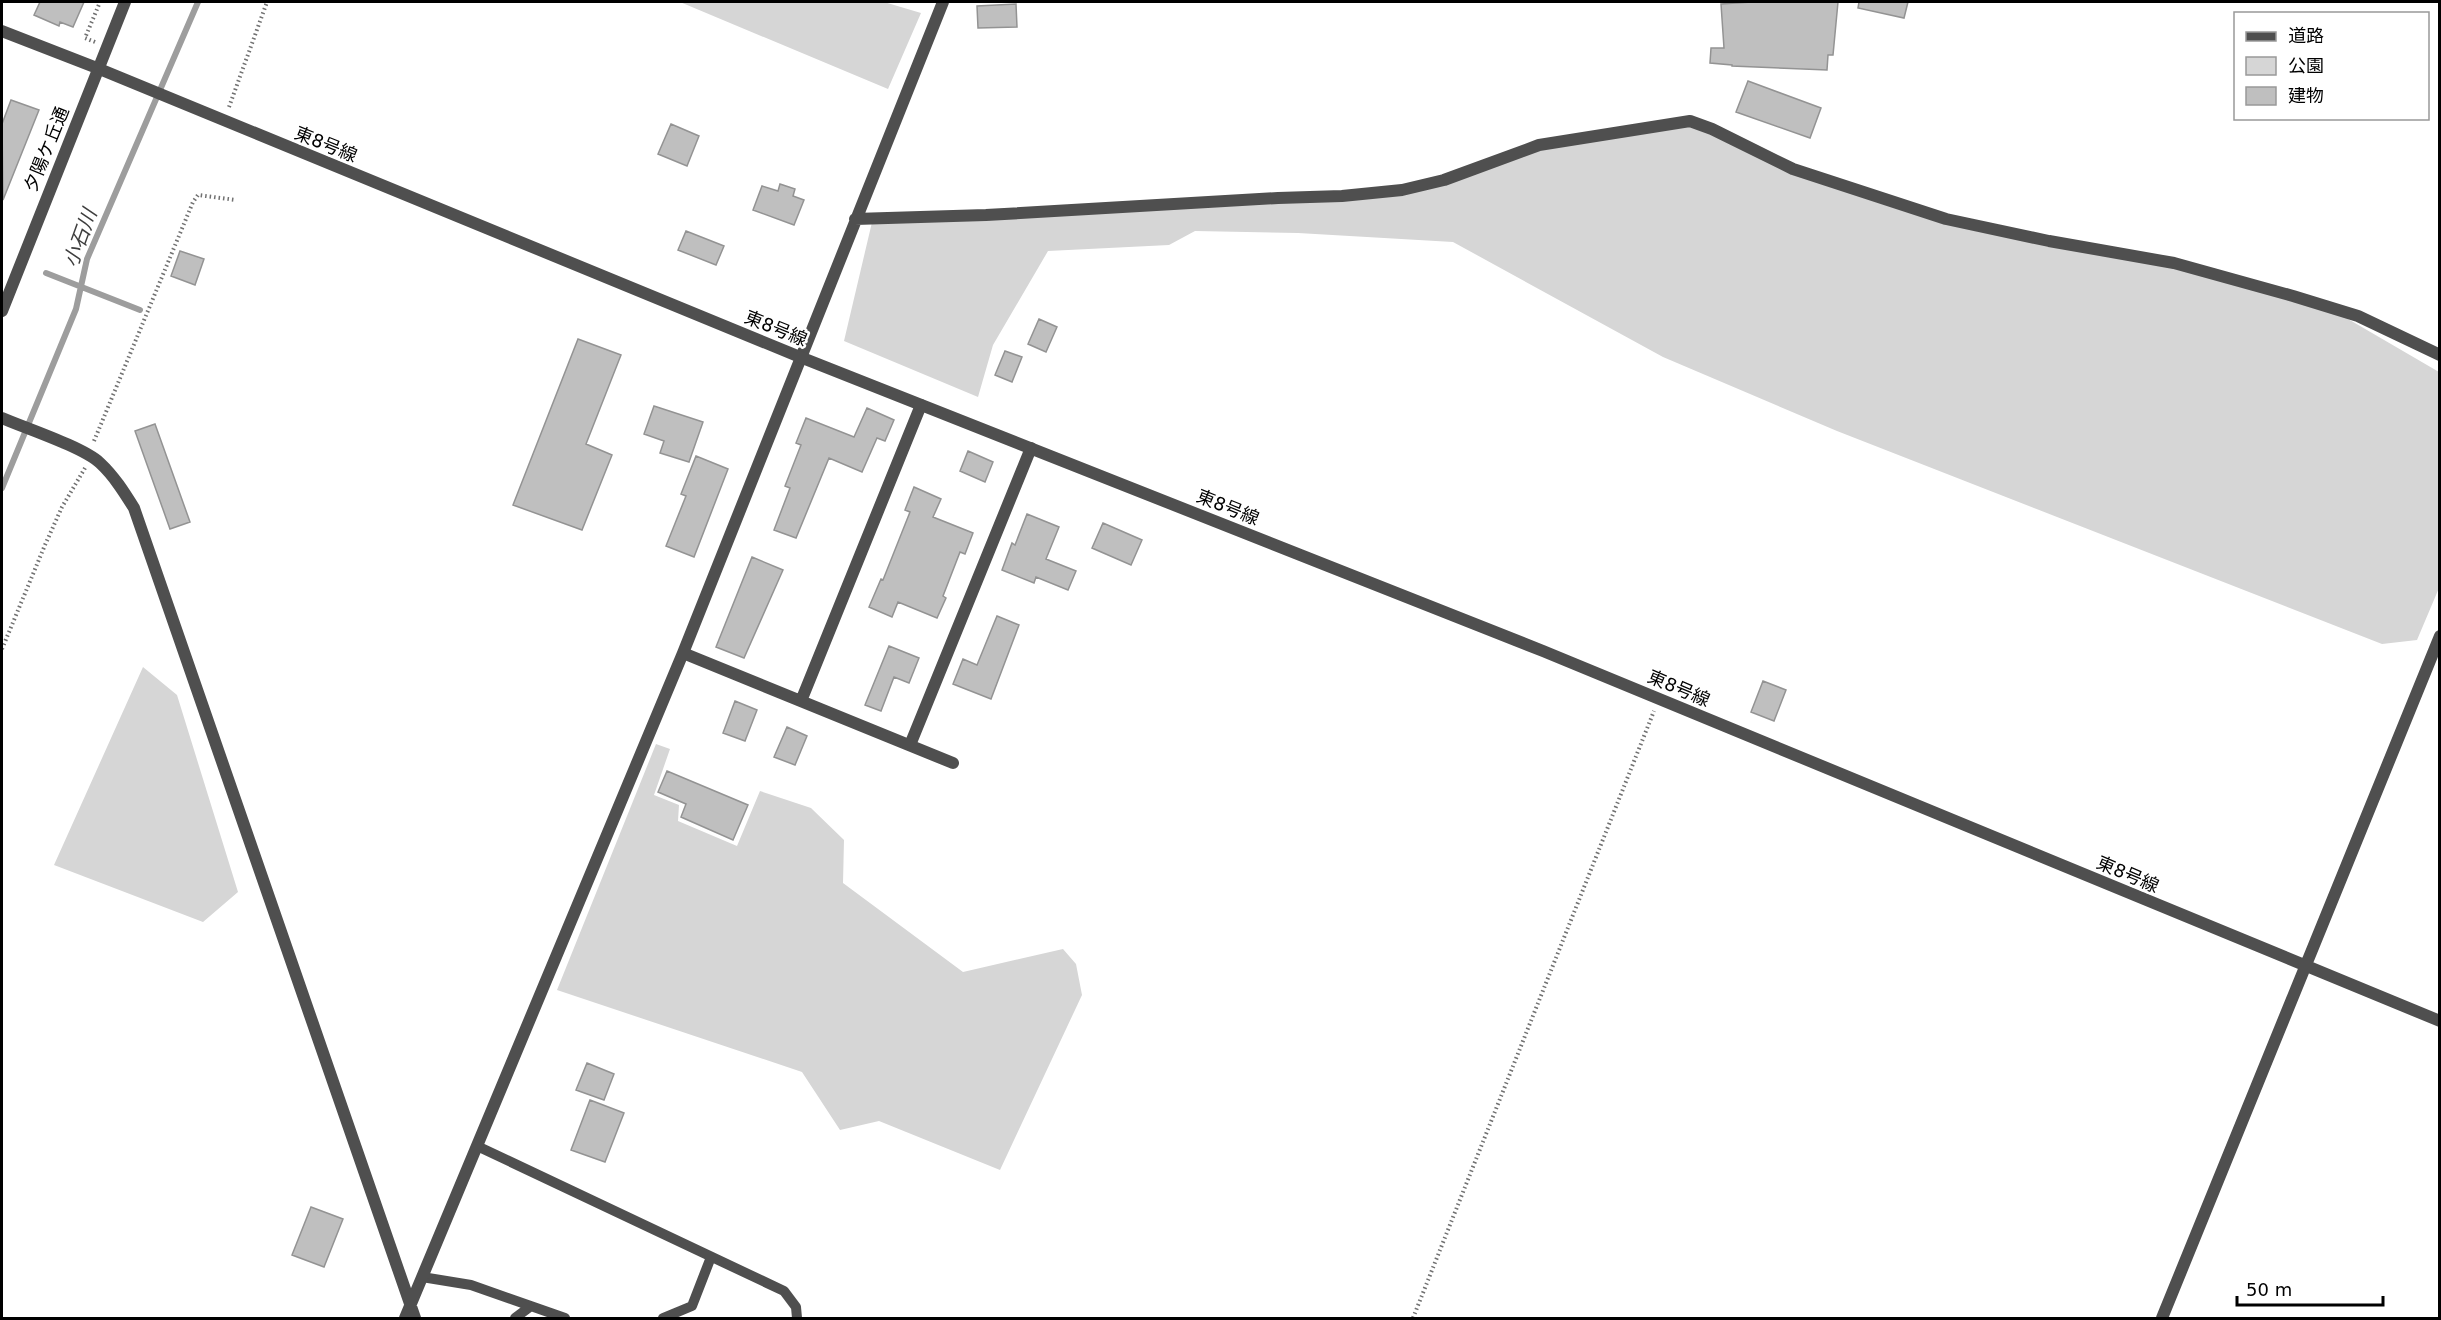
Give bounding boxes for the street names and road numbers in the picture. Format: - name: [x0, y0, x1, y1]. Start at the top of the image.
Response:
- street label: 夕陽ケ丘通: [19, 103, 73, 195]
- street label: 東8号線: [292, 122, 360, 166]
- street label: 東8号線: [742, 306, 810, 350]
- street label: 東8号線: [1194, 485, 1262, 529]
- street label: 東8号線: [1645, 666, 1713, 710]
- street label: 東8号線: [2094, 852, 2162, 896]

